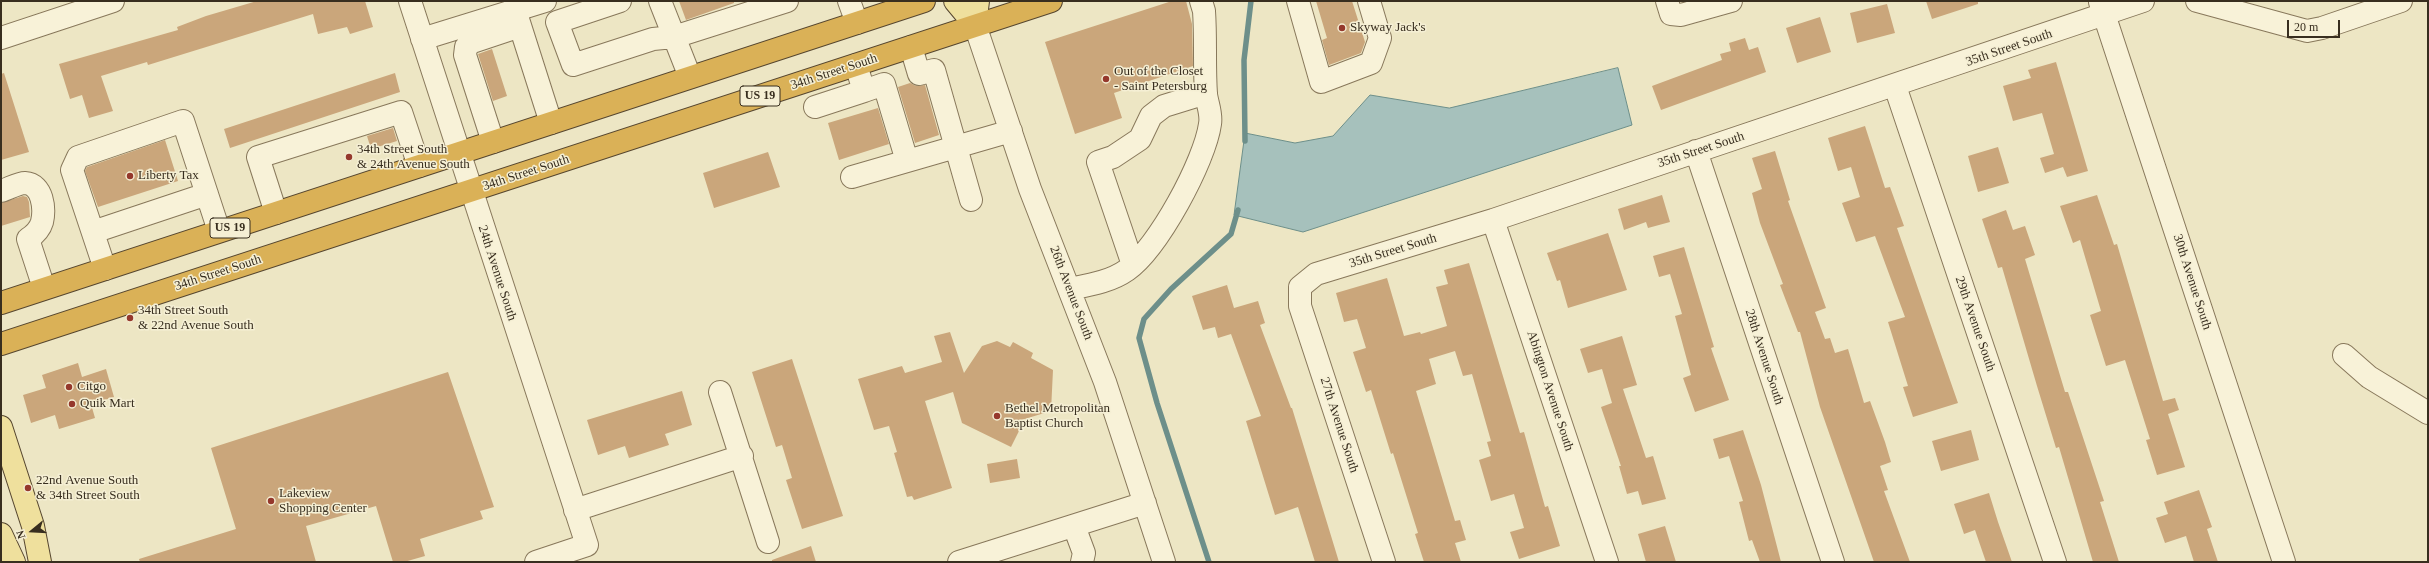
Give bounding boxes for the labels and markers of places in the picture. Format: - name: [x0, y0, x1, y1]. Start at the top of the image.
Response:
- place label: Skyway Jack's: [1350, 20, 1426, 36]
- marker: Skyway Jack's: [1337, 23, 1347, 33]
- place label: Out of the Closet - Saint Petersburg: [1114, 64, 1207, 95]
- marker: Out of the Closet - Saint Petersburg: [1101, 74, 1111, 84]
- place label: 34th Street South & 24th Avenue South: [357, 142, 470, 173]
- marker: 34th Street South & 24th Avenue South: [344, 152, 354, 162]
- place label: Liberty Tax: [138, 168, 199, 184]
- marker: Liberty Tax: [125, 171, 135, 181]
- place label: 34th Street South & 22nd Avenue South: [138, 303, 254, 334]
- marker: 34th Street South & 22nd Avenue South: [125, 313, 135, 323]
- place label: Citgo: [77, 379, 106, 395]
- marker: Citgo: [64, 382, 74, 392]
- place label: Quik Mart: [80, 396, 135, 412]
- marker: Quik Mart: [67, 399, 77, 409]
- place label: Bethel Metropolitan Baptist Church: [1005, 401, 1110, 432]
- marker: Bethel Metropolitan Baptist Church: [992, 411, 1002, 421]
- place label: 22nd Avenue South & 34th Street South: [36, 473, 140, 504]
- marker: 22nd Avenue South & 34th Street South: [23, 483, 33, 493]
- place label: Lakeview Shopping Center: [279, 486, 367, 517]
- marker: Lakeview Shopping Center: [266, 496, 276, 506]

